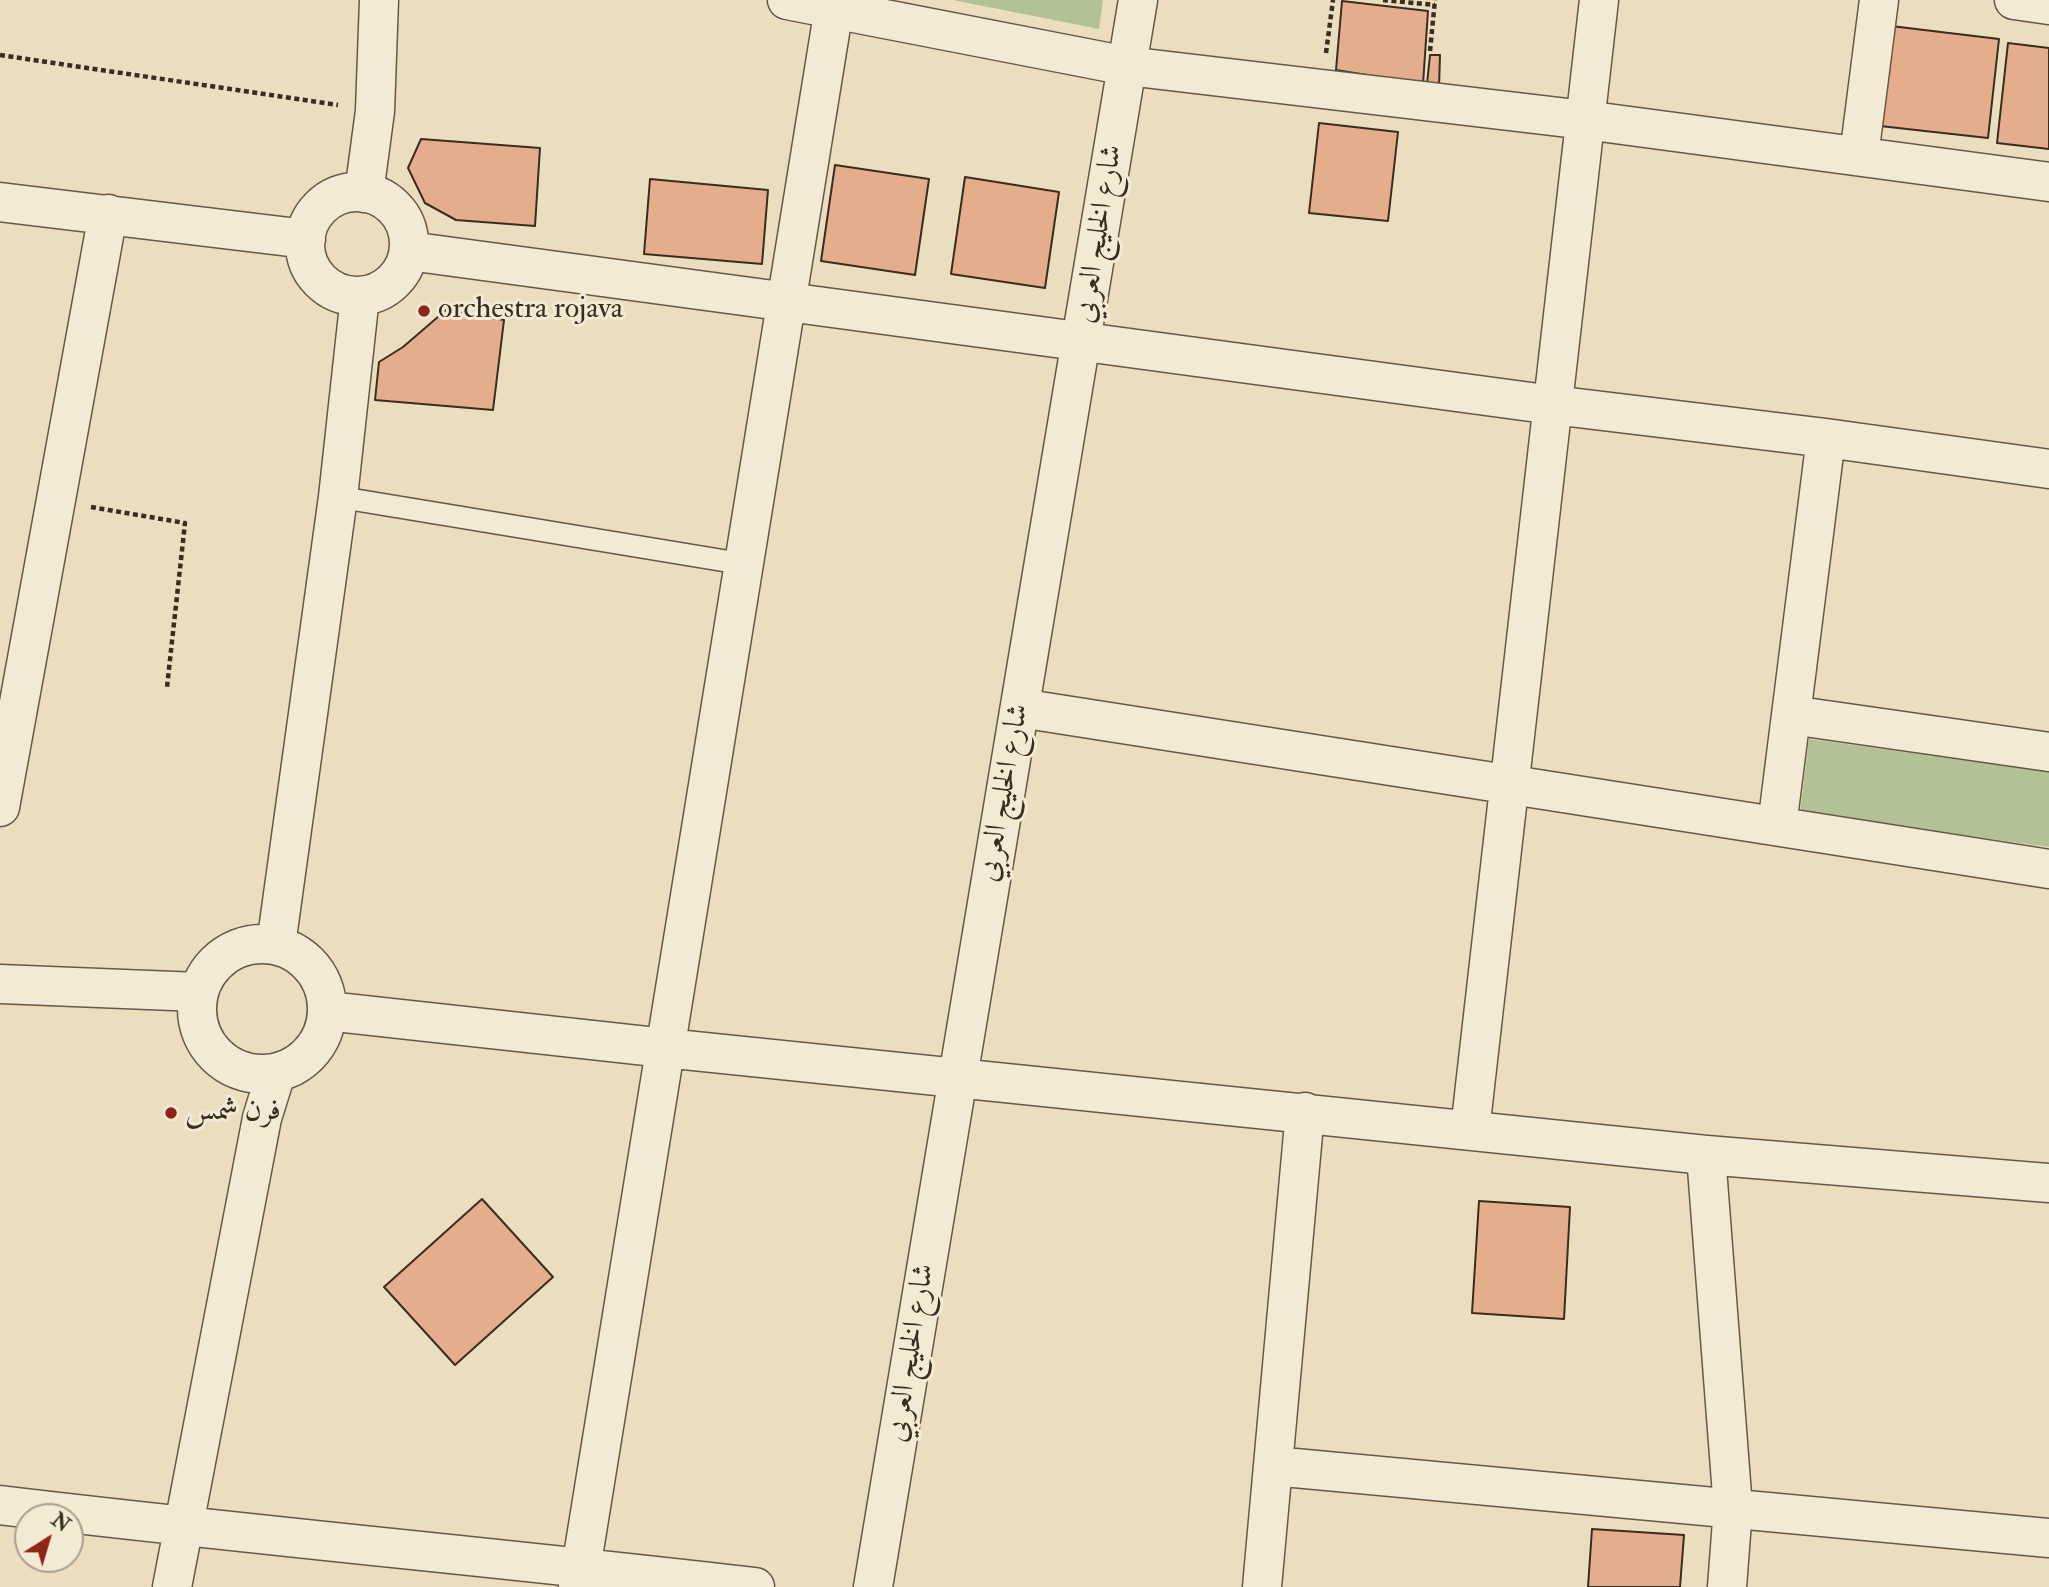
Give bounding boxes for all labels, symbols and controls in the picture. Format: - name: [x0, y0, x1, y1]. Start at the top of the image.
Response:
- street label: شارع الخليج العربي: [1068, 142, 1132, 326]
- place label: orchestra rojava: [438, 293, 623, 329]
- marker: orchestra rojava: [416, 303, 432, 319]
- street label: شارع الخليج العربي: [972, 701, 1038, 885]
- place label: فرن شمس: [185, 1095, 281, 1131]
- marker: فرن شمس: [163, 1105, 179, 1121]
- street label: شارع الخليج العربي: [880, 1261, 944, 1445]
- north arrow: [14, 1503, 84, 1573]
- text: N: [46, 1508, 74, 1538]

